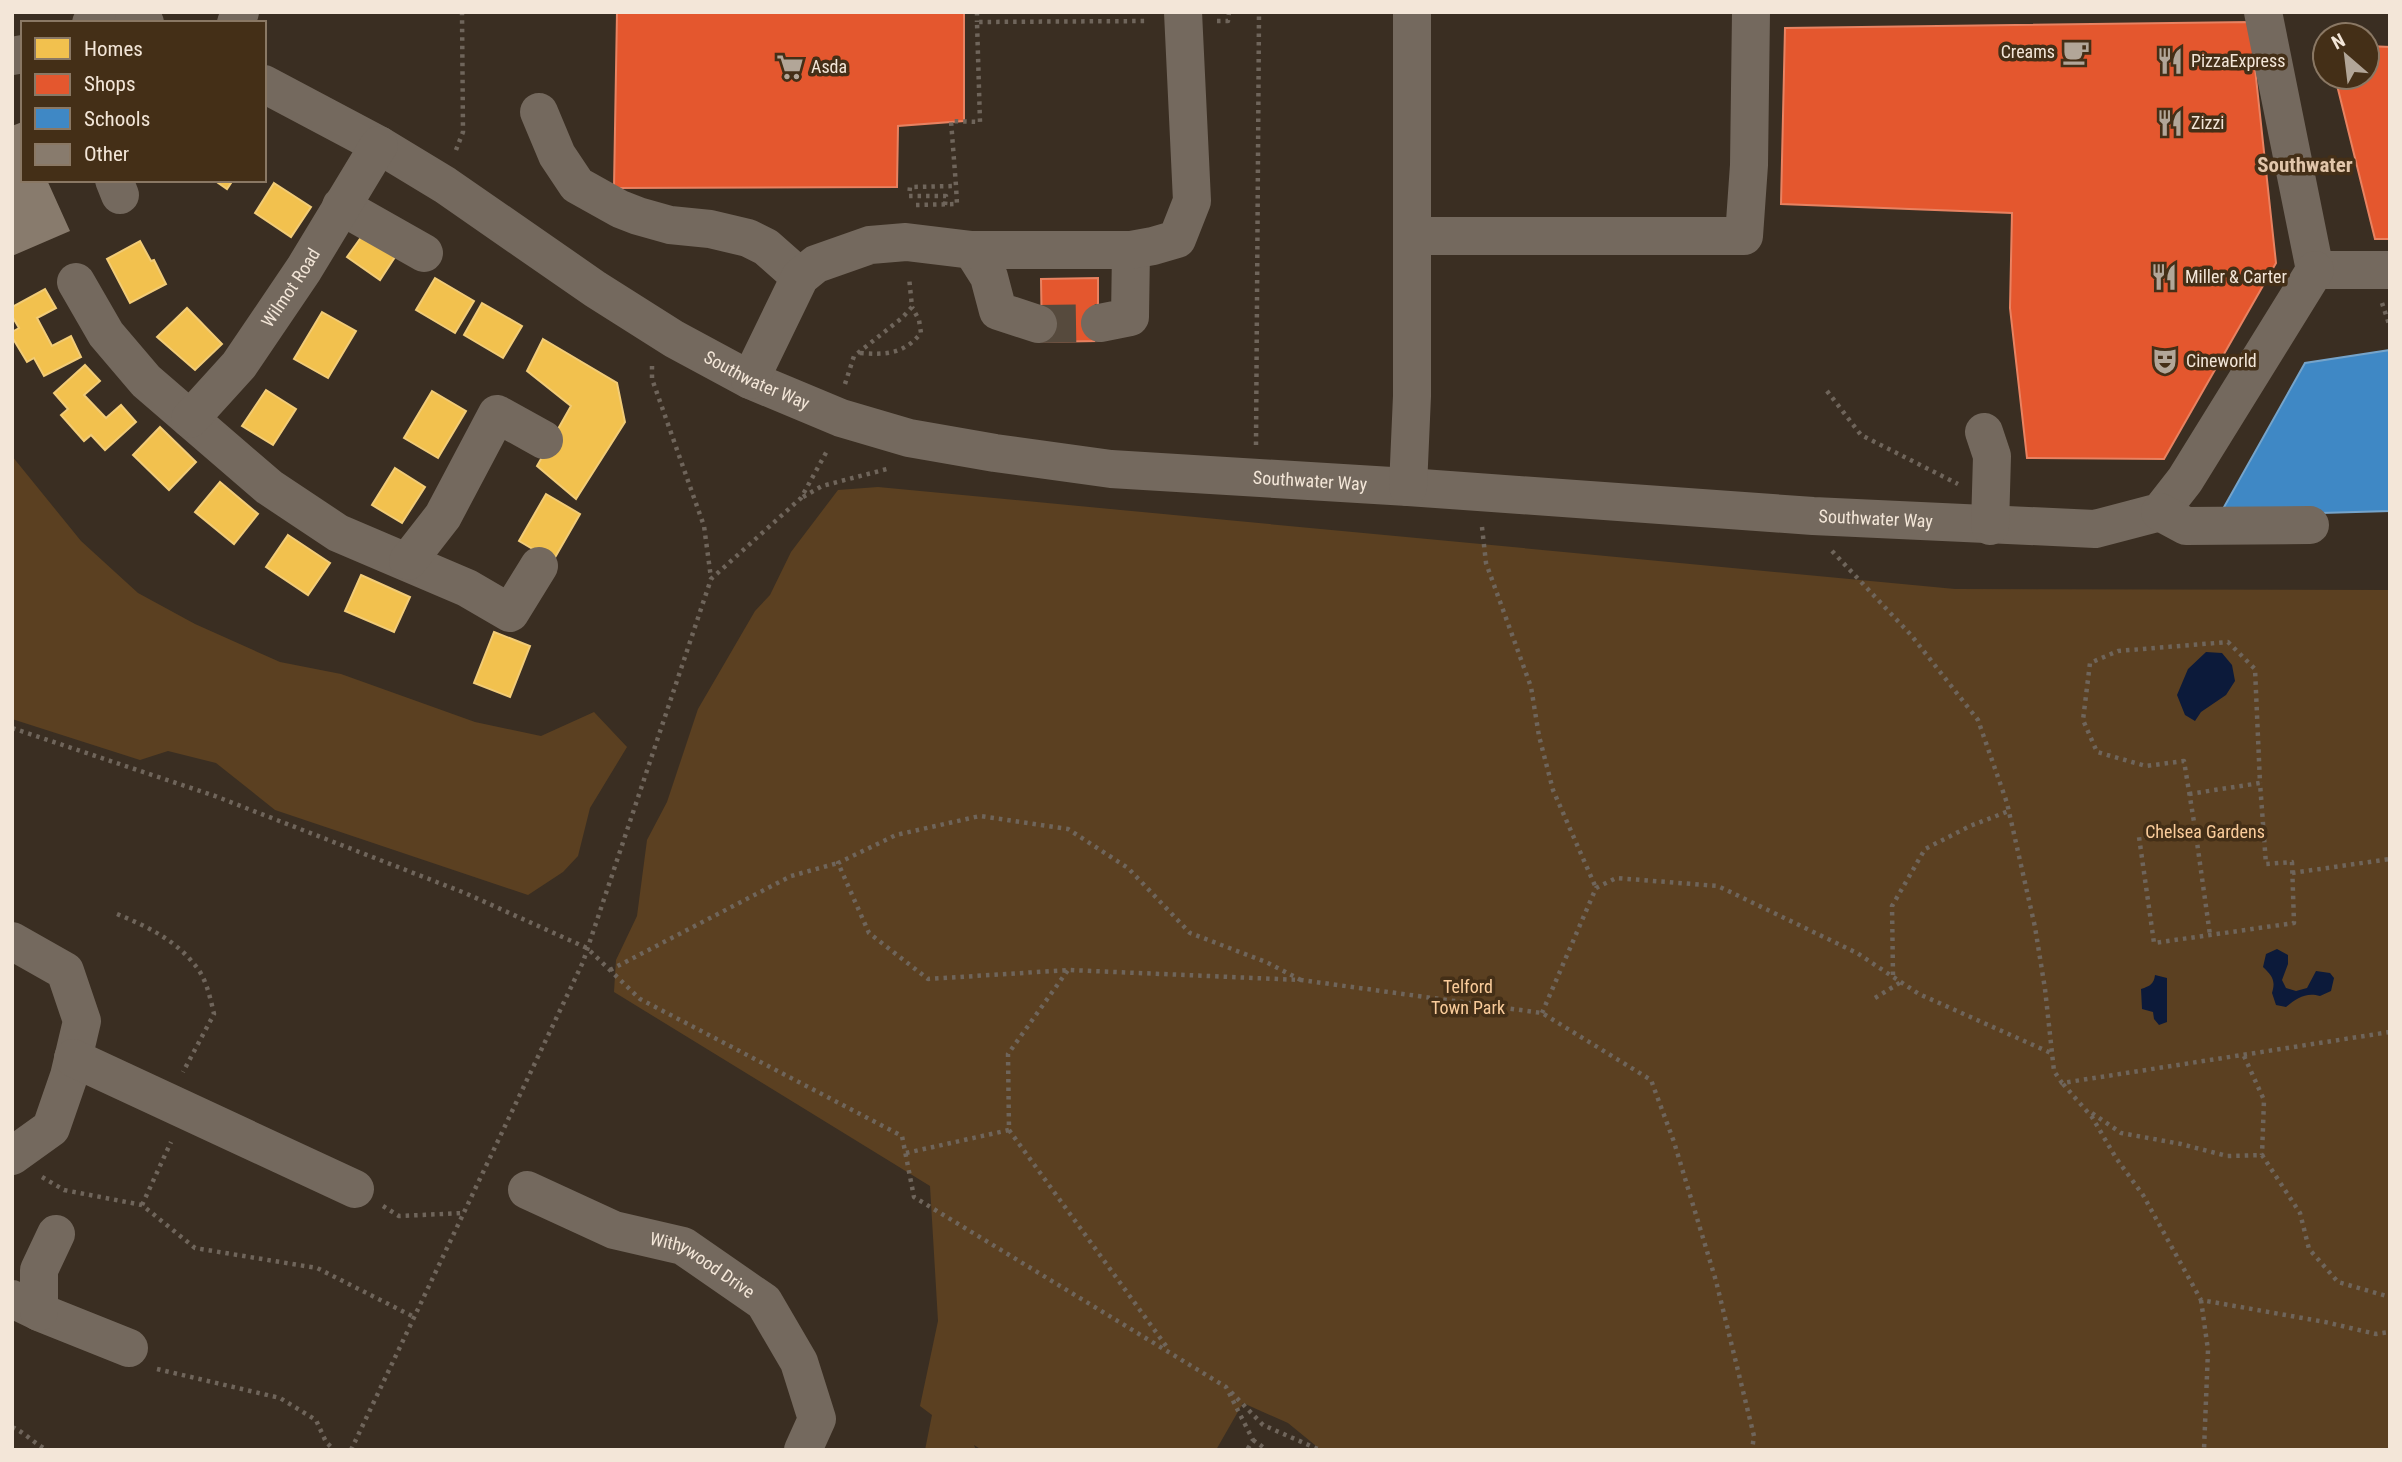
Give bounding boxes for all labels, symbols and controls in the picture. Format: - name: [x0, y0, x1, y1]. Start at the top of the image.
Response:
- legend: [21, 21, 266, 182]
- north arrow: [2311, 21, 2381, 91]
- text: N: [2328, 29, 2349, 54]
- text: Homes: [84, 37, 143, 61]
- cafe icon: Creams: [2061, 37, 2091, 67]
- place label: Creams: [2001, 41, 2055, 62]
- restaurant icon: PizzaExpress: [2155, 46, 2185, 76]
- place label: PizzaExpress: [2191, 50, 2285, 71]
- supermarket icon: Asda: [775, 52, 805, 82]
- place label: Asda: [811, 56, 847, 77]
- text: Shops: [84, 72, 136, 96]
- text: Schools: [84, 107, 150, 131]
- restaurant icon: Zizzi: [2155, 108, 2185, 138]
- place label: Zizzi: [2191, 112, 2224, 133]
- text: Other: [84, 142, 129, 166]
- district label: Southwater: [2257, 153, 2353, 177]
- street label: Wilmot Road: [257, 244, 324, 331]
- restaurant icon: Miller & Carter: [2149, 262, 2179, 292]
- place label: Miller & Carter: [2185, 266, 2287, 287]
- street label: Southwater Way: [700, 346, 813, 414]
- theatre icon: Cineworld: [2150, 346, 2180, 376]
- place label: Cineworld: [2186, 350, 2257, 371]
- street label: Southwater Way: [1252, 467, 1368, 495]
- street label: Southwater Way: [1818, 505, 1934, 532]
- park label: Chelsea Gardens: [2145, 821, 2265, 842]
- park label: Telford Town Park: [1431, 976, 1505, 1018]
- street label: Withywood Drive: [648, 1228, 759, 1302]

